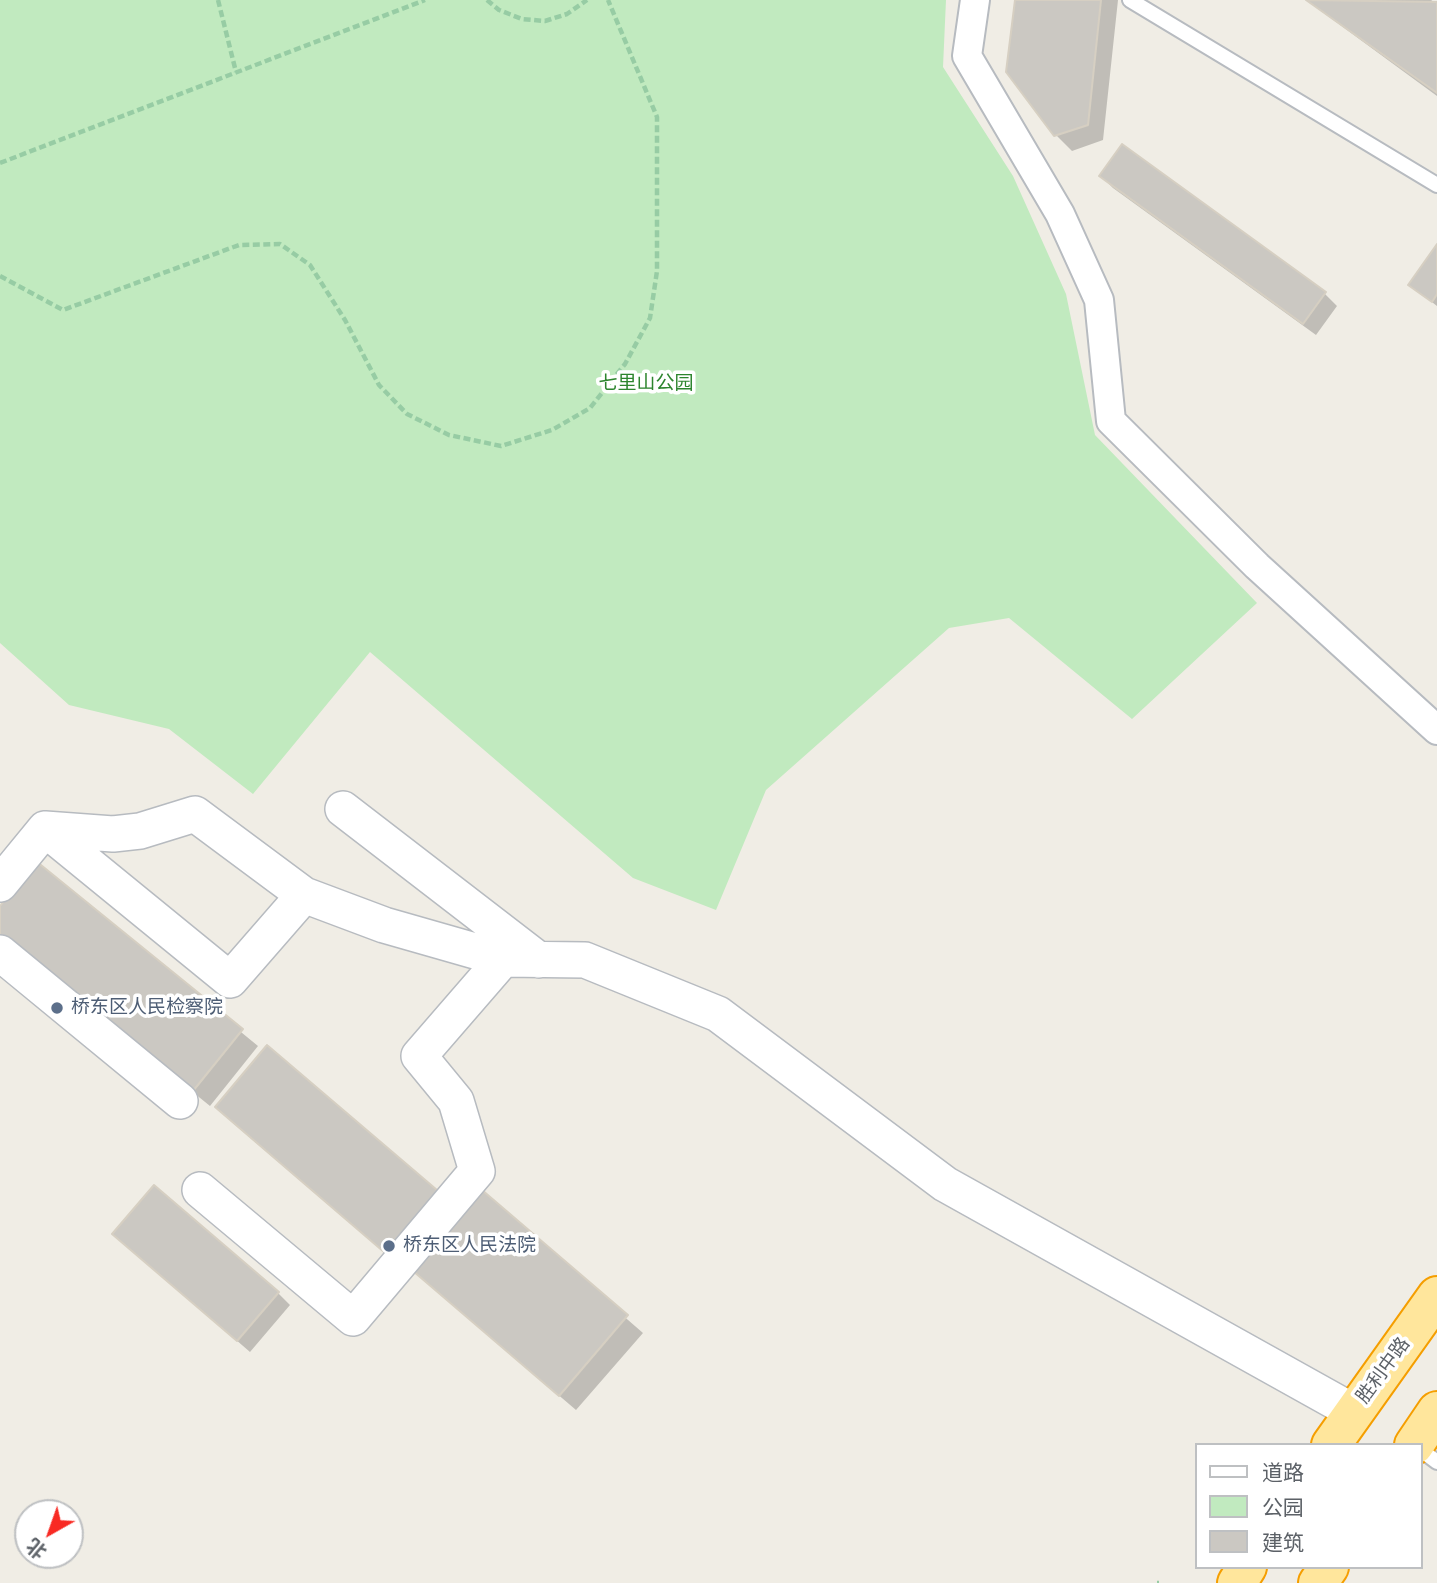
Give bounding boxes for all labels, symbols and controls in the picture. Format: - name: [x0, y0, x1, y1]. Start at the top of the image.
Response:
- park label: 七里山公园: [599, 373, 693, 395]
- place label: 桥东区人民检察院: [71, 997, 223, 1019]
- marker: 桥东区人民检察院: [49, 1000, 65, 1016]
- place label: 桥东区人民法院: [403, 1235, 536, 1257]
- marker: 桥东区人民法院: [381, 1238, 397, 1254]
- street label: 胜利中路: [1352, 1334, 1416, 1408]
- legend: [1196, 1443, 1423, 1569]
- text: 道路: [1262, 1458, 1304, 1487]
- text: 公园: [1262, 1493, 1304, 1522]
- north arrow: [14, 1499, 84, 1569]
- text: 建筑: [1262, 1528, 1304, 1557]
- text: 北: [21, 1532, 52, 1565]

